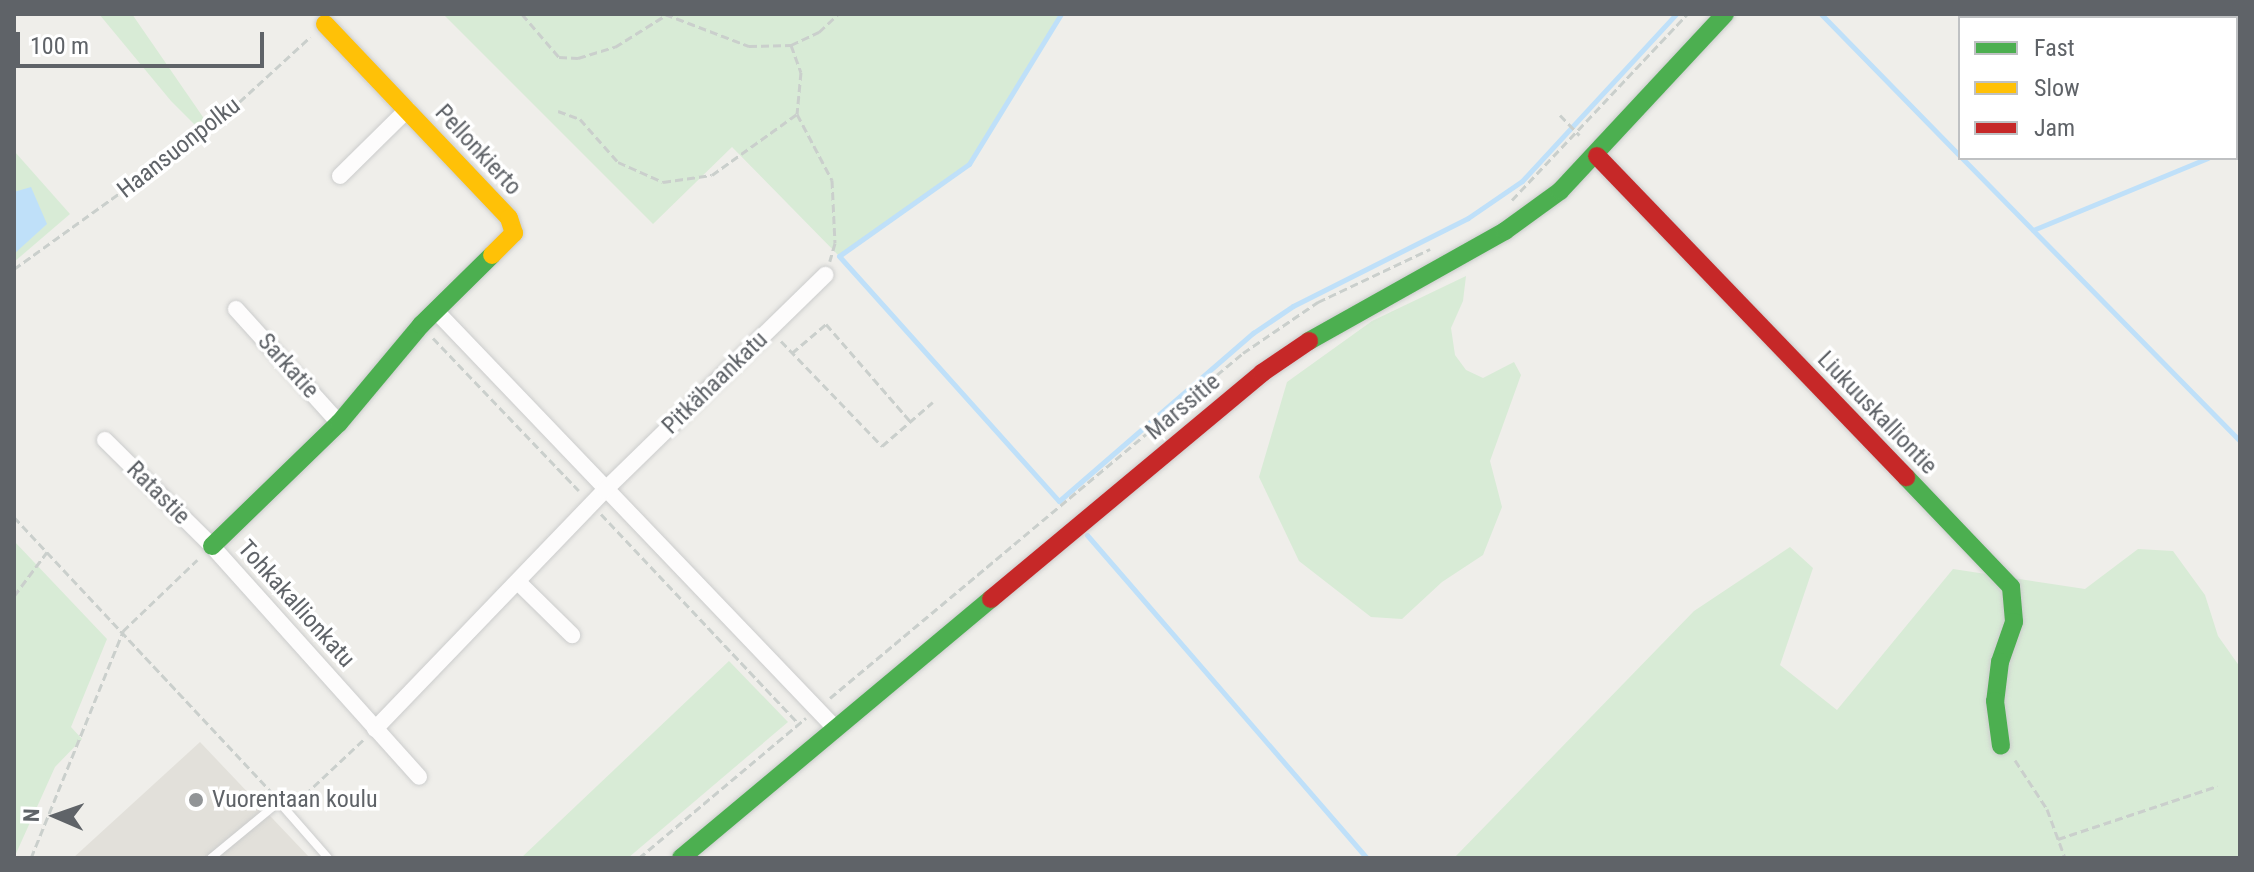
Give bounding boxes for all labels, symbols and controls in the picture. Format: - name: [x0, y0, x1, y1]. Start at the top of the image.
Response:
- scale bar: [20, 16, 268, 66]
- legend: [1958, 16, 2238, 160]
- text: 100 m: [30, 32, 89, 60]
- text: Fast: [2034, 34, 2075, 62]
- text: Slow: [2034, 74, 2080, 102]
- street label: Haansuonpolku: [112, 91, 246, 205]
- street label: Pellonkierto: [429, 99, 527, 201]
- text: Jam: [2034, 114, 2075, 142]
- street label: Pitkähaankatu: [656, 326, 774, 440]
- street label: Sarkatie: [251, 328, 325, 404]
- street label: Liukuuskalliontie: [1811, 346, 1943, 480]
- street label: Marssitie: [1140, 368, 1226, 446]
- street label: Ratastie: [120, 455, 196, 531]
- street label: Tohkakallionkatu: [231, 535, 361, 673]
- north arrow: [16, 776, 96, 856]
- place label: Vuorentaan koulu: [212, 786, 378, 814]
- marker: Vuorentaan koulu: [187, 791, 205, 809]
- text: N: [19, 808, 44, 822]

